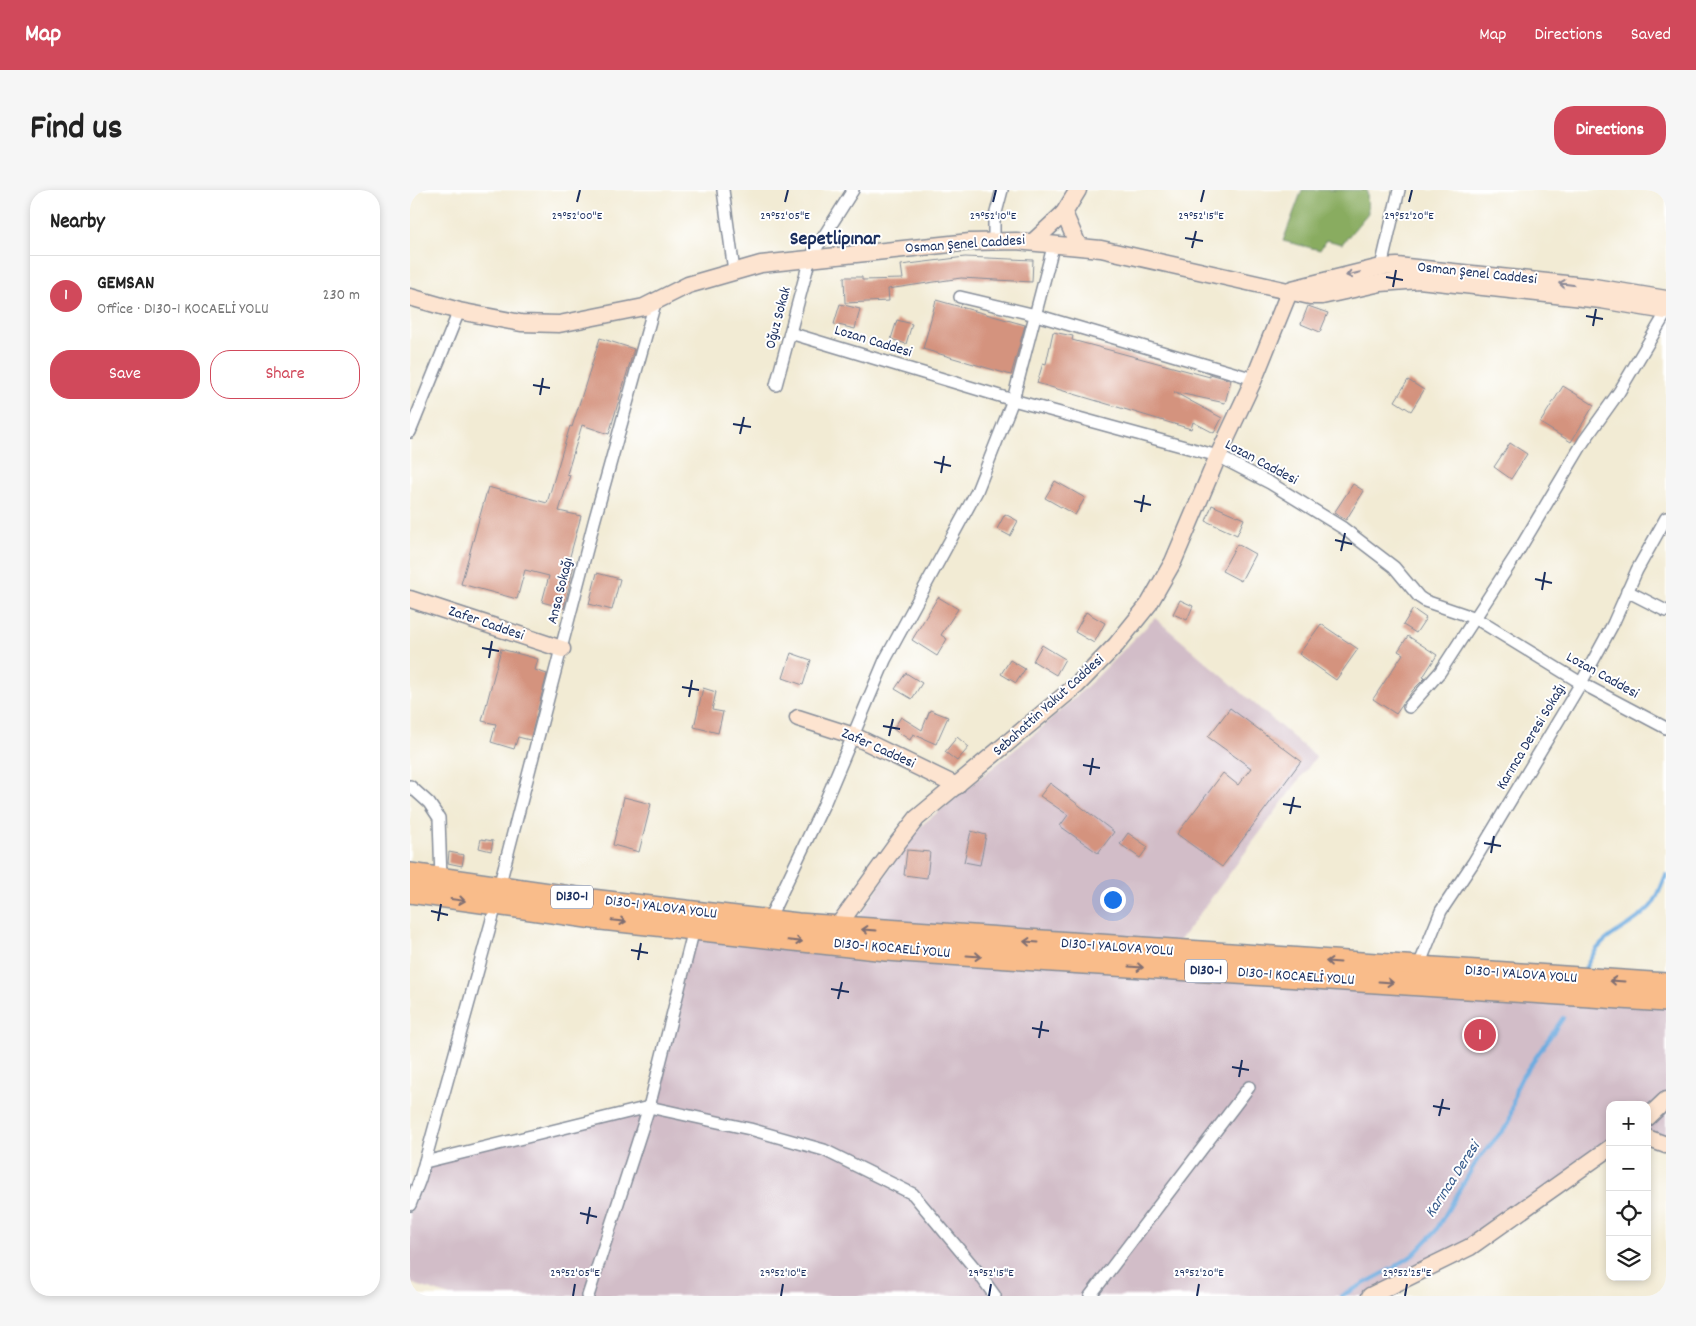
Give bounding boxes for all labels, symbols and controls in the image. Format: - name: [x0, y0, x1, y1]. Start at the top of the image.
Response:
- text: Map: [25, 18, 61, 52]
- text: Map: [1479, 23, 1506, 48]
- text: Directions: [1534, 23, 1603, 48]
- text: Saved: [1631, 23, 1671, 48]
- text: Find us: [30, 105, 122, 155]
- button: Directions: [1554, 106, 1666, 155]
- text: Nearby: [50, 208, 105, 238]
- text: 29°52'00"E: [552, 208, 603, 225]
- text: 29°52'05"E: [760, 208, 810, 225]
- text: 29°52'10"E: [970, 208, 1017, 225]
- text: 29°52'15"E: [1178, 208, 1224, 225]
- text: 29°52'20"E: [1384, 208, 1434, 225]
- district label: Sepetlipınar: [790, 226, 881, 254]
- street label: Osman Şenel Caddesi: [904, 230, 1026, 260]
- street label: Osman Şenel Caddesi: [1416, 257, 1538, 291]
- one-way arrow: [1345, 270, 1361, 279]
- text: GEMSAN: [97, 271, 155, 298]
- one-way arrow: [1558, 279, 1574, 289]
- text: 1: [64, 284, 68, 307]
- text: 230 m: [323, 284, 360, 307]
- street label: Oğuz Sokak: [760, 285, 798, 351]
- text: Office · D130-1 KOCAELİ YOLU: [97, 298, 269, 321]
- street label: Lozan Caddesi: [831, 320, 915, 364]
- button: Save: [50, 350, 200, 399]
- button: Share: [210, 350, 360, 399]
- street label: Lozan Caddesi: [1220, 434, 1302, 492]
- street label: Ansa Sokağı: [542, 555, 580, 627]
- street label: Zafer Caddesi: [445, 601, 527, 647]
- street label: Lozan Caddesi: [1562, 647, 1643, 705]
- street label: Sebahattin Yakut Caddesi: [988, 650, 1110, 762]
- street label: Karınca Deresi Sokağı: [1492, 679, 1573, 794]
- street label: Zafer Caddesi: [838, 723, 919, 775]
- road number: D130-1: [551, 886, 593, 909]
- your location: [1100, 887, 1126, 913]
- street label: D130-1 YALOVA YOLU: [604, 890, 718, 926]
- one-way arrow: [450, 895, 466, 905]
- one-way arrow: [611, 916, 627, 926]
- one-way arrow: [861, 925, 877, 934]
- street label: D130-1 KOCAELİ YOLU: [833, 933, 951, 965]
- street label: D130-1 YALOVA YOLU: [1060, 933, 1174, 963]
- one-way arrow: [786, 936, 802, 946]
- one-way arrow: [1023, 937, 1039, 946]
- one-way arrow: [966, 951, 982, 961]
- one-way arrow: [1325, 958, 1341, 967]
- road number: D130-1: [1185, 959, 1227, 982]
- street label: D130-1 YALOVA YOLU: [1464, 960, 1578, 990]
- one-way arrow: [1128, 962, 1144, 971]
- street label: D130-1 KOCAELİ YOLU: [1237, 962, 1355, 992]
- one-way arrow: [1610, 977, 1626, 986]
- one-way arrow: [1377, 978, 1393, 987]
- pin: 1: [1464, 1016, 1496, 1054]
- map controls: [1606, 1101, 1651, 1281]
- button: +: [1606, 1101, 1651, 1146]
- water label: Karınca Deresi: [1420, 1135, 1488, 1223]
- button: −: [1606, 1146, 1651, 1191]
- button: locate: [1606, 1191, 1651, 1236]
- button: layers: [1606, 1236, 1651, 1281]
- text: 29°52'05"E: [550, 1265, 600, 1282]
- text: 29°52'10"E: [760, 1265, 807, 1282]
- text: 29°52'15"E: [968, 1265, 1014, 1282]
- text: 29°52'20"E: [1174, 1265, 1224, 1282]
- text: 29°52'25"E: [1383, 1265, 1432, 1282]

